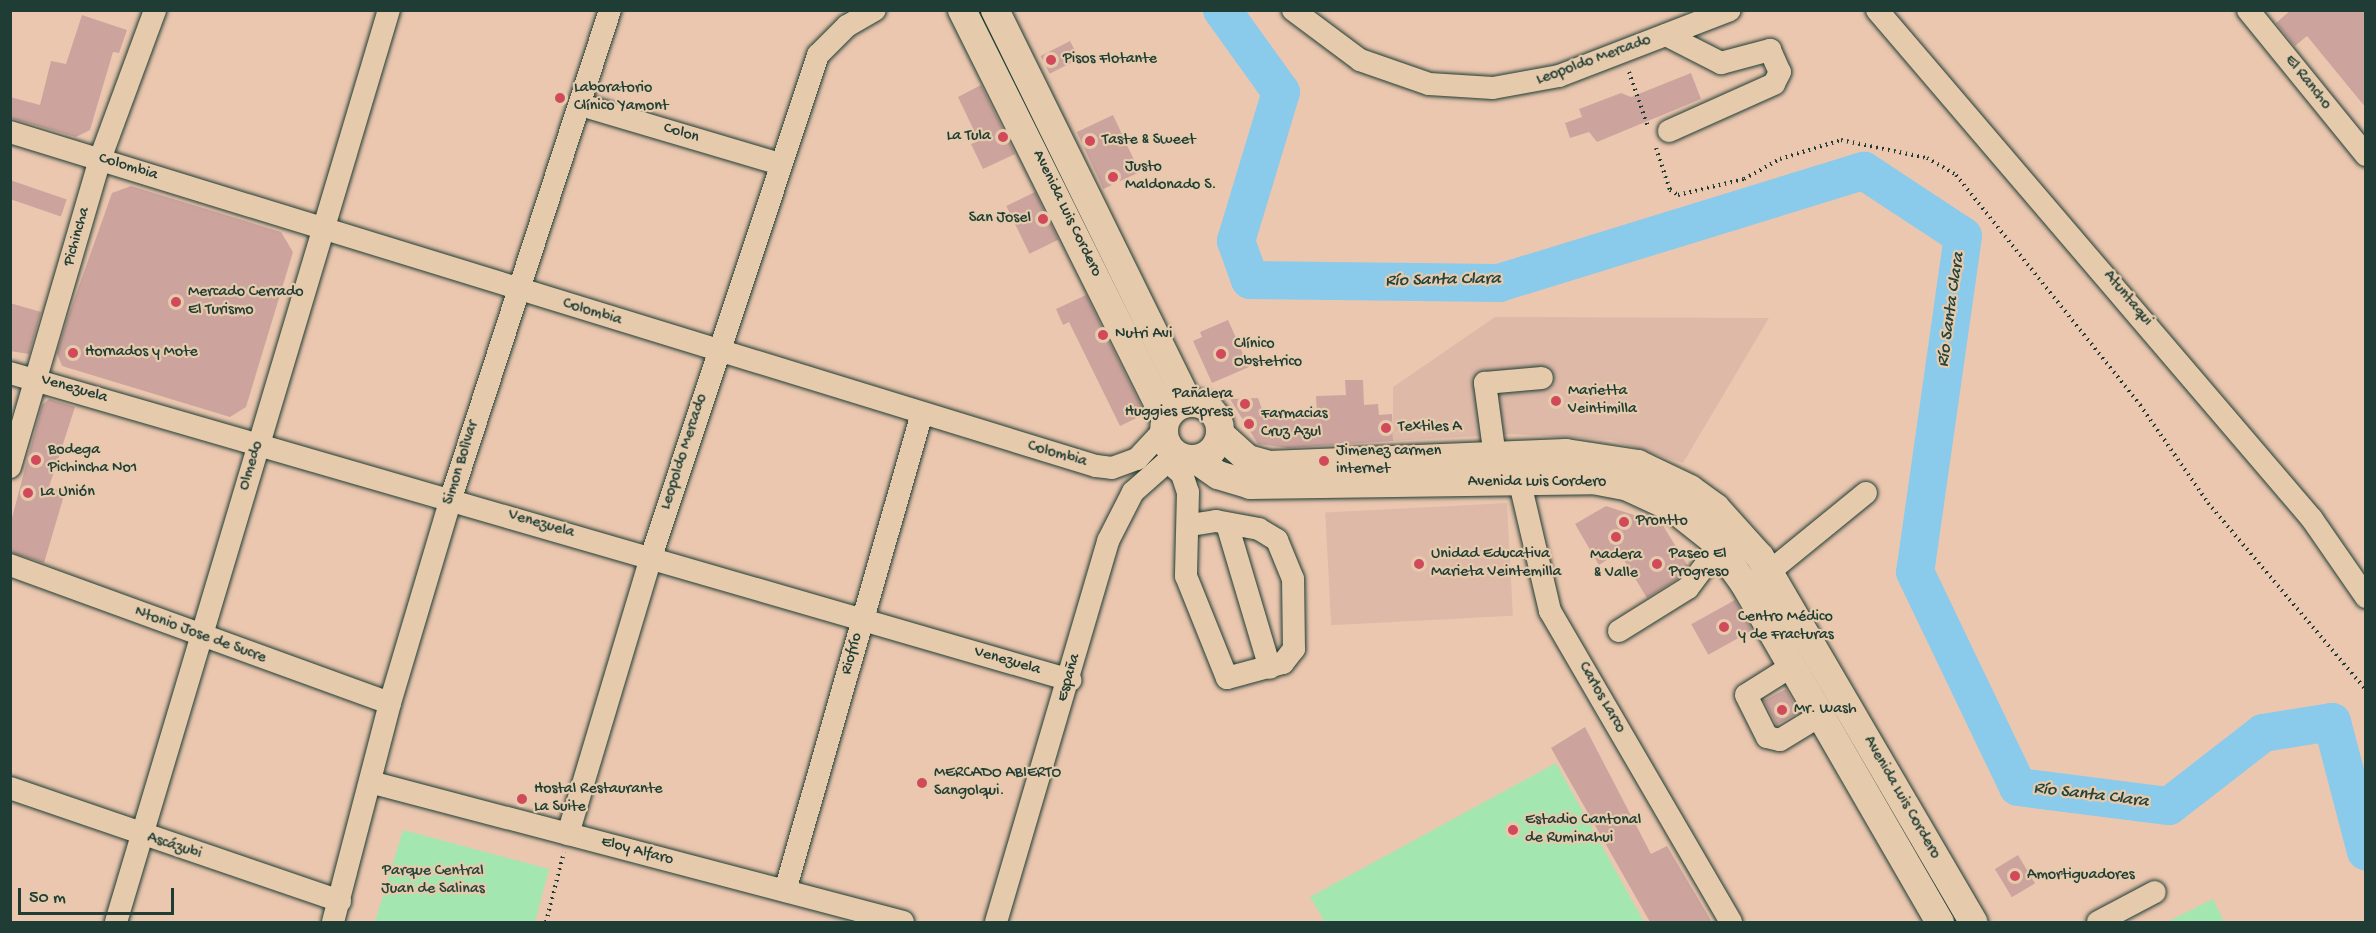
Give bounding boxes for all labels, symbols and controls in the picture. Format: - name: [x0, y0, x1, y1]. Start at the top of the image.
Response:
- street label: Leopoldo Mercado: [1534, 31, 1654, 91]
- place label: Pisos Flotante: [1063, 50, 1157, 70]
- street label: El Rancho: [2279, 52, 2335, 114]
- marker: Pisos Flotante: [1044, 53, 1058, 67]
- place label: Laboratorio Clínico Yamont: [574, 79, 668, 117]
- marker: Laboratorio Clínico Yamont: [551, 89, 569, 107]
- street label: Colon: [661, 119, 701, 149]
- place label: La Tula: [946, 127, 991, 147]
- marker: La Tula: [996, 130, 1010, 144]
- place label: Taste & Sweet: [1102, 131, 1196, 151]
- marker: Taste & Sweet: [1083, 134, 1097, 148]
- street label: Avenida Luis Cordero: [1027, 147, 1105, 281]
- street label: Colombia: [96, 150, 160, 186]
- place label: Justo Maldonado S.: [1125, 158, 1217, 196]
- marker: Justo Maldonado S.: [1106, 170, 1120, 184]
- street label: Pichincha: [60, 205, 96, 269]
- place label: San Josel: [969, 209, 1031, 229]
- marker: San Josel: [1036, 212, 1050, 226]
- water label: Río Santa Clara: [1933, 251, 1971, 369]
- street label: Atuntaqui: [2098, 267, 2156, 331]
- water label: Río Santa Clara: [1385, 269, 1501, 293]
- place label: Mercado Cerrado El Turismo: [188, 283, 304, 321]
- marker: Mercado Cerrado El Turismo: [169, 295, 183, 309]
- street label: Colombia: [560, 295, 624, 331]
- place label: Nutri Avi: [1115, 325, 1172, 345]
- marker: Nutri Avi: [1096, 328, 1110, 342]
- place label: Clínico Obstetrico: [1234, 335, 1302, 373]
- place label: Hornados y Mote: [85, 343, 198, 363]
- marker: Clínico Obstetrico: [1212, 345, 1230, 363]
- marker: Hornados y Mote: [66, 346, 80, 360]
- street label: Venezuela: [39, 371, 109, 409]
- place label: Marietta Veintimilla: [1568, 382, 1637, 420]
- place label: Pañalera Huggies Express: [1125, 385, 1233, 423]
- street label: Leopoldo Mercado: [657, 392, 713, 512]
- marker: Marietta Veintimilla: [1549, 394, 1563, 408]
- marker: Pañalera Huggies Express: [1238, 397, 1252, 411]
- place label: Farmacias Cruz Azul: [1261, 405, 1328, 443]
- marker: Farmacias Cruz Azul: [1242, 417, 1256, 431]
- place label: Textiles A: [1398, 418, 1462, 438]
- street label: Simon Bolìvar: [440, 419, 484, 507]
- marker: Textiles A: [1379, 421, 1393, 435]
- street label: Colombia: [1025, 437, 1089, 473]
- street label: Olmedo: [235, 439, 269, 493]
- place label: Bodega Pichincha No1: [48, 441, 137, 479]
- place label: Jimenez carmen internet: [1336, 442, 1441, 480]
- marker: Bodega Pichincha No1: [29, 453, 43, 467]
- marker: Jimenez carmen internet: [1317, 454, 1331, 468]
- street label: Avenida Luis Cordero: [1468, 473, 1606, 493]
- place label: La Unión: [40, 483, 95, 503]
- marker: La Unión: [21, 486, 35, 500]
- street label: Venezuela: [506, 506, 576, 544]
- place label: Prontto: [1636, 512, 1688, 532]
- marker: Prontto: [1617, 515, 1631, 529]
- marker: Madera & Valle: [1609, 530, 1623, 544]
- place label: Unidad Educativa Marieta Veintemilla: [1431, 545, 1561, 583]
- place label: Paseo El Progreso: [1669, 545, 1729, 583]
- place label: Madera & Valle: [1590, 546, 1642, 584]
- marker: Unidad Educativa Marieta Veintemilla: [1412, 557, 1426, 571]
- marker: Paseo El Progreso: [1650, 557, 1664, 571]
- street label: Ntonio Jose de Sucre: [131, 603, 269, 669]
- place label: Centro Médico y de Fracturas: [1738, 608, 1834, 646]
- marker: Centro Médico y de Fracturas: [1715, 618, 1733, 636]
- street label: Riofrío: [838, 631, 868, 677]
- street label: Venezuela: [972, 643, 1042, 681]
- street label: España: [1054, 652, 1086, 704]
- street label: Carlos Larco: [1573, 659, 1629, 737]
- place label: Mr. Wash: [1794, 700, 1857, 720]
- marker: Mr. Wash: [1775, 703, 1789, 717]
- street label: Avenida Luis Cordero: [1858, 733, 1944, 863]
- place label: MERCADO ABIERTO Sangolqui.: [934, 764, 1061, 802]
- marker: MERCADO ABIERTO Sangolqui.: [915, 776, 929, 790]
- water label: Río Santa Clara: [2032, 778, 2150, 814]
- place label: Hostal Restaurante La Suite: [534, 780, 662, 818]
- marker: Hostal Restaurante La Suite: [515, 792, 529, 806]
- place label: Estadio Cantonal de Ruminahui: [1525, 811, 1641, 849]
- marker: Estadio Cantonal de Ruminahui: [1506, 823, 1520, 837]
- street label: Ascázubi: [144, 829, 204, 865]
- street label: Eloy Alfaro: [599, 833, 675, 871]
- park label: Parque Central Juan de Salinas: [381, 862, 485, 900]
- place label: Amortiguadores: [2027, 866, 2135, 886]
- marker: Amortiguadores: [2008, 869, 2022, 883]
- scale bar: [21, 876, 177, 914]
- text: 50 m: [29, 888, 66, 909]

